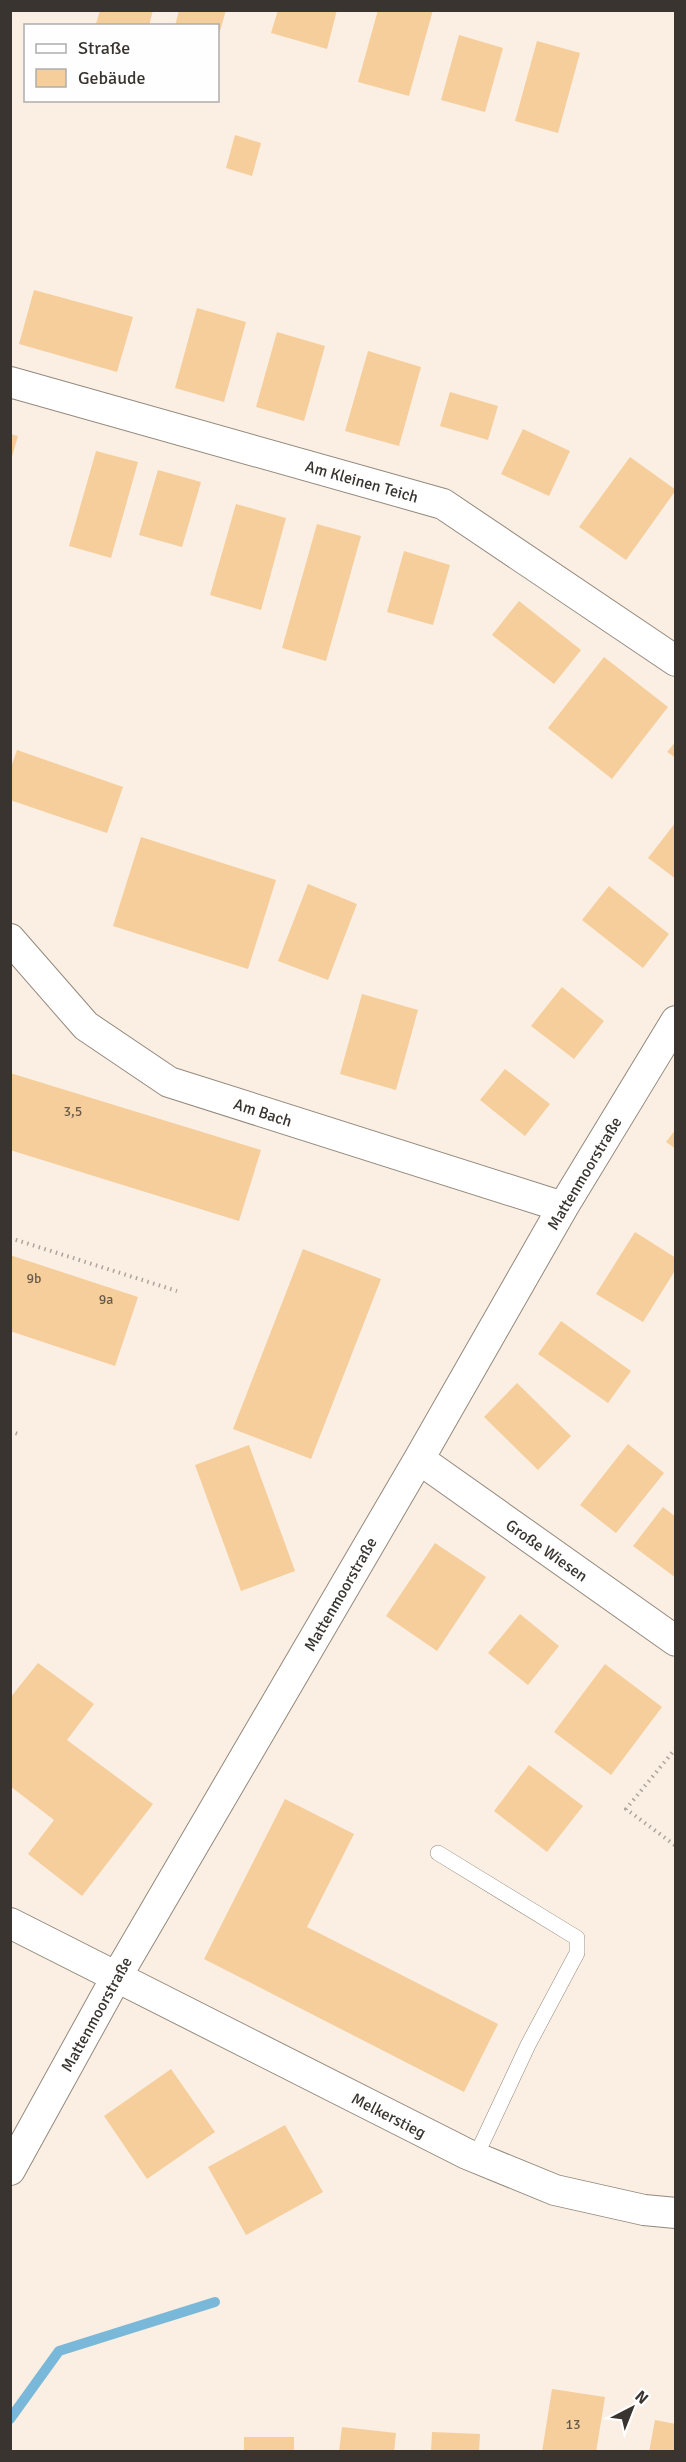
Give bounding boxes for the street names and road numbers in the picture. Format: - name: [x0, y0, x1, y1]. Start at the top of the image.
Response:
- street label: Am Kleinen Teich: [303, 456, 421, 508]
- street label: Am Bach: [231, 1094, 294, 1132]
- street label: Mattenmoorstraße: [543, 1113, 627, 1234]
- street label: Große Wiesen: [502, 1515, 591, 1586]
- street label: Mattenmoorstraße: [300, 1534, 382, 1655]
- street label: Mattenmoorstraße: [57, 1953, 137, 2076]
- street label: Melkerstieg: [348, 2089, 429, 2143]

